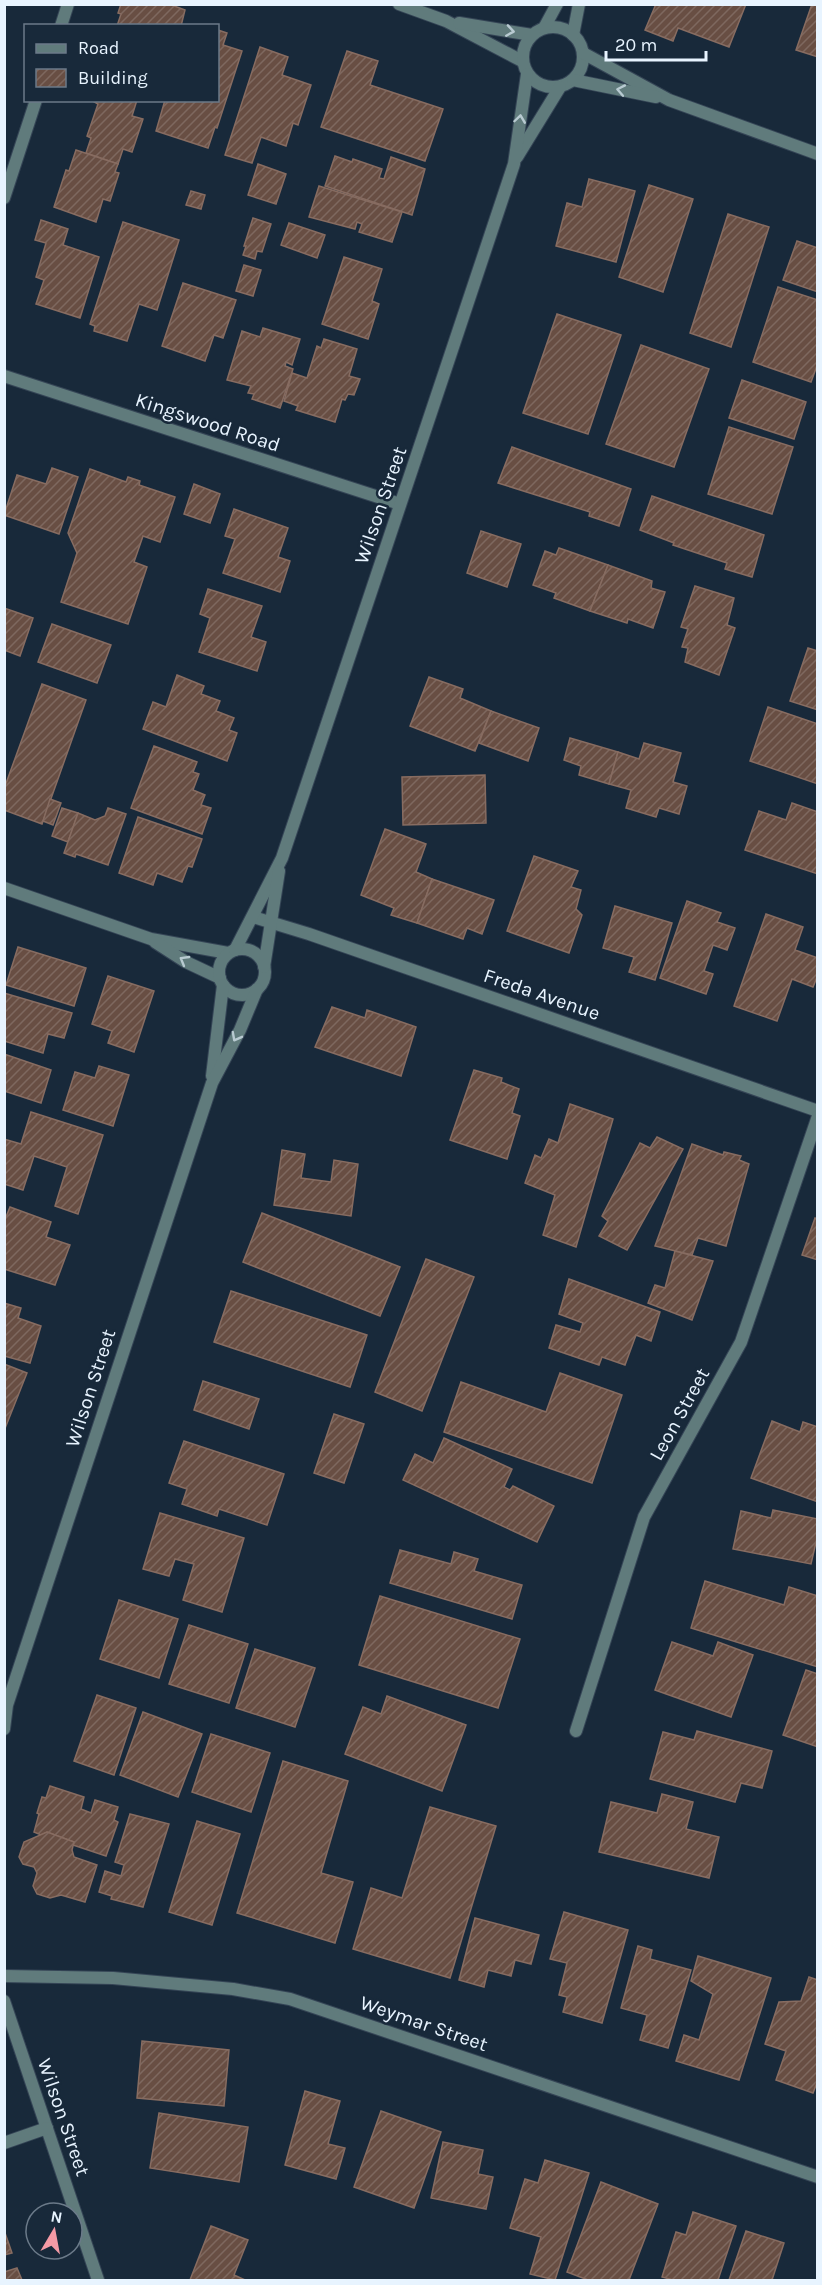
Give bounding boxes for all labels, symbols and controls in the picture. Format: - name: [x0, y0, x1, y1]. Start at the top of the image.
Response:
- legend: [24, 24, 219, 102]
- scale bar: [606, 24, 706, 62]
- one-way arrow: [505, 25, 514, 37]
- text: 20 m: [615, 34, 657, 56]
- text: Road: [78, 37, 119, 59]
- text: Building: [78, 67, 148, 89]
- one-way arrow: [616, 84, 626, 97]
- one-way arrow: [514, 114, 526, 123]
- street label: Kingswood Road: [132, 388, 283, 457]
- street label: Wilson Street: [350, 443, 411, 567]
- one-way arrow: [180, 956, 191, 967]
- street label: Freda Avenue: [481, 964, 603, 1025]
- one-way arrow: [232, 1031, 243, 1041]
- street label: Wilson Street: [61, 1326, 121, 1450]
- street label: Leon Street: [645, 1364, 715, 1465]
- street label: Weymar Street: [357, 1991, 491, 2056]
- street label: Wilson Street: [33, 2055, 95, 2179]
- north arrow: [24, 2201, 84, 2261]
- text: N: [49, 2206, 64, 2227]

